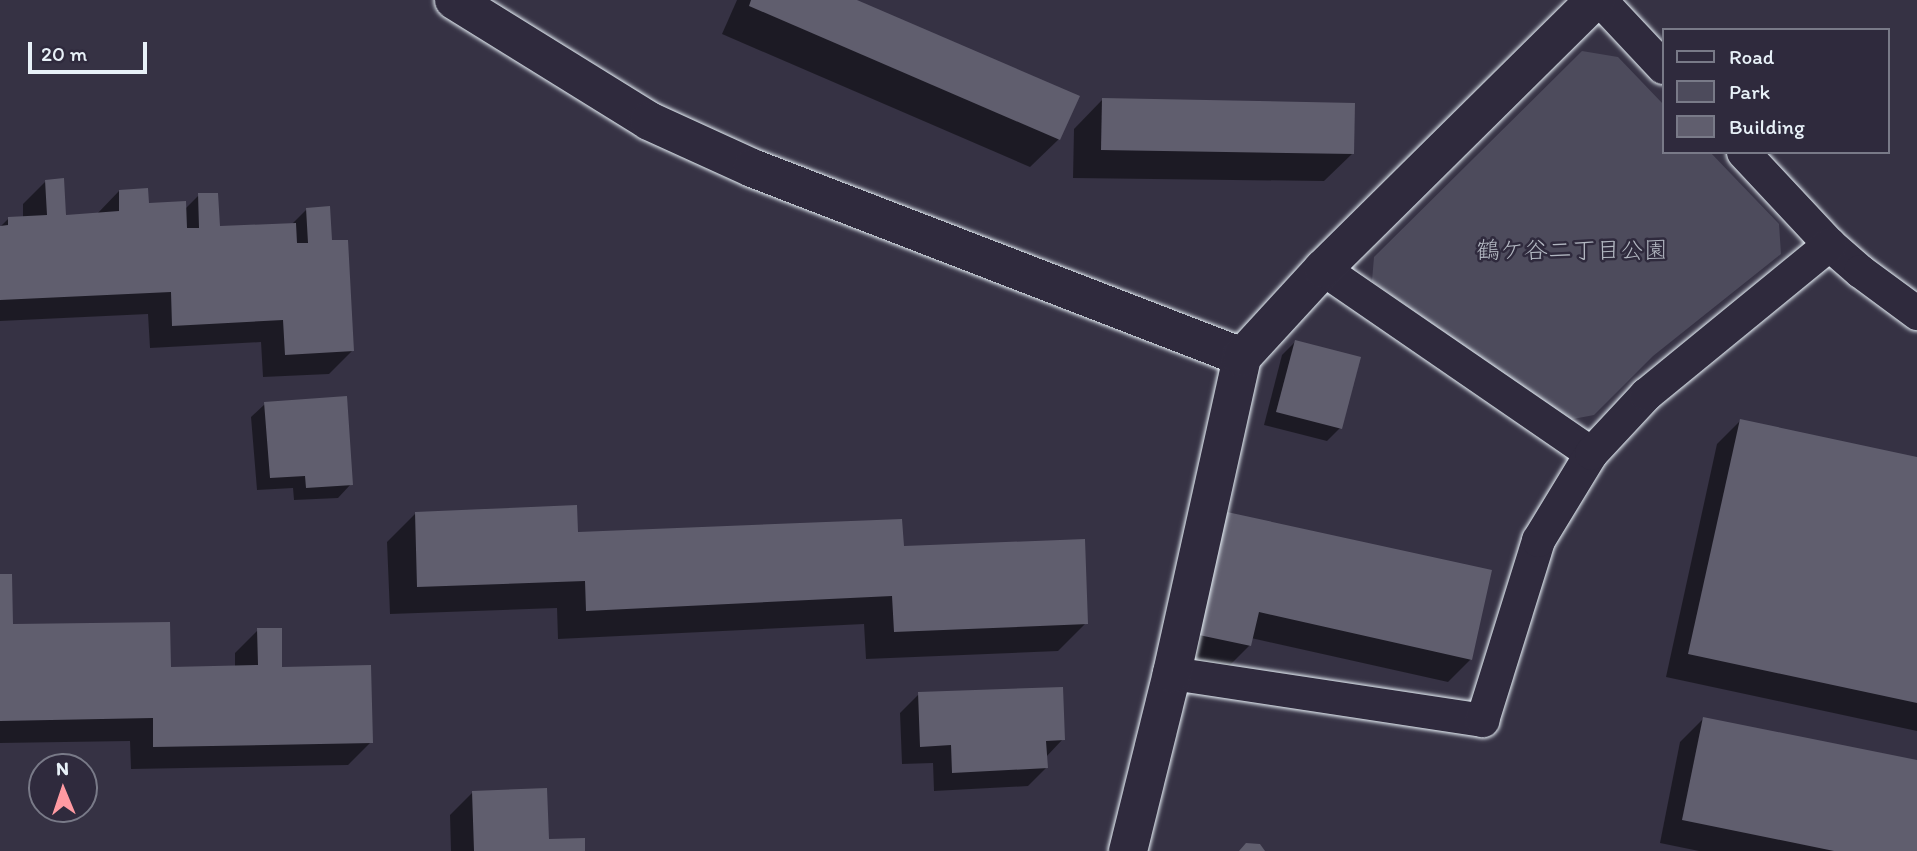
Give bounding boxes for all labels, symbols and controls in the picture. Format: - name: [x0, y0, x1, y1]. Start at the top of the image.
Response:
- scale bar: [32, 28, 150, 72]
- legend: [1661, 28, 1889, 154]
- text: 20 m: [41, 41, 87, 66]
- text: Road: [1729, 44, 1774, 69]
- text: Park: [1729, 79, 1770, 104]
- text: Building: [1729, 114, 1805, 139]
- park label: 鶴ケ谷二丁目公園: [1476, 236, 1668, 264]
- north arrow: [28, 753, 98, 823]
- text: N: [56, 757, 69, 780]

